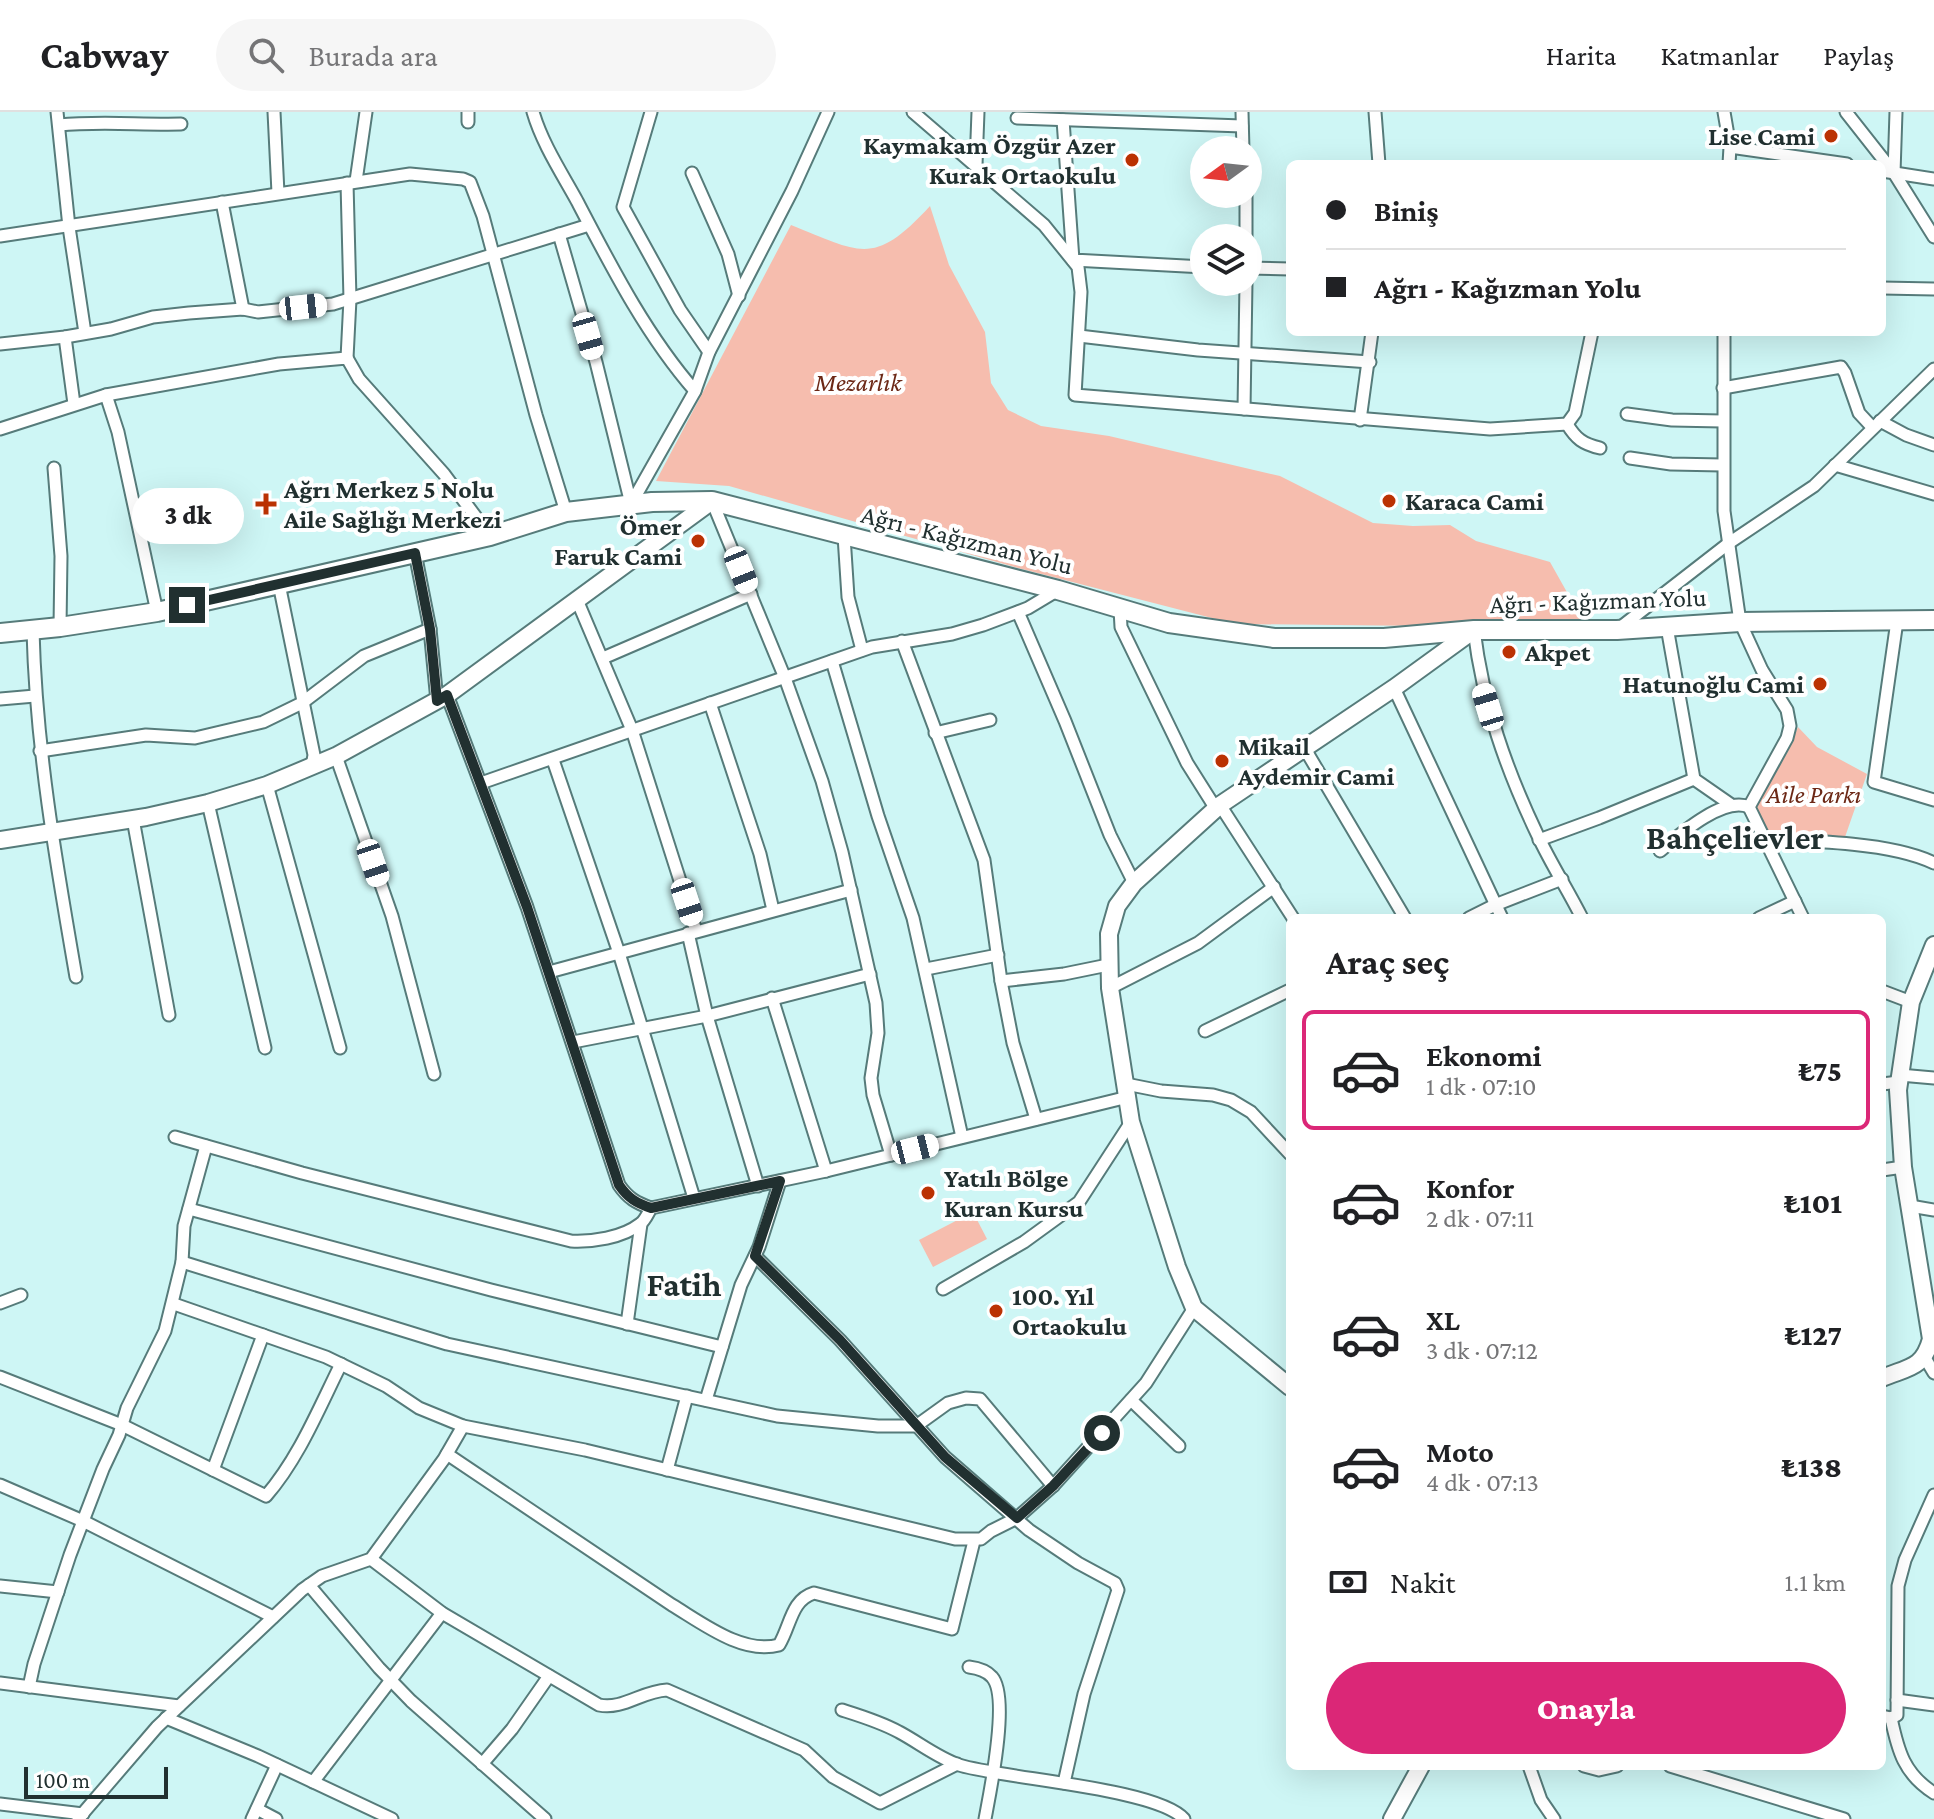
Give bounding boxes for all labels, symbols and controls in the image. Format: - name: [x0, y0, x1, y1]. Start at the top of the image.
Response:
- search box: [216, 19, 776, 91]
- icon: search: [244, 33, 288, 77]
- text: Cabway: [40, 34, 168, 76]
- text: Burada ara: [308, 39, 438, 72]
- text: Harita: [1546, 40, 1617, 71]
- text: Katmanlar: [1661, 40, 1779, 71]
- text: Paylaş: [1823, 40, 1894, 71]
- place label: Lise Cami: [1708, 122, 1815, 151]
- marker: Lise Cami: [1822, 127, 1840, 145]
- place label: Kaymakam Özgür Azer Kurak Ortaokulu: [863, 131, 1117, 190]
- north arrow: [1190, 136, 1262, 208]
- map controls: [1190, 136, 1262, 296]
- marker: Kaymakam Özgür Azer Kurak Ortaokulu: [1123, 151, 1141, 169]
- text: Biniş: [1374, 194, 1438, 227]
- button: layers: [1190, 224, 1262, 296]
- text: Ağrı - Kağızman Yolu: [1374, 271, 1641, 304]
- car: [278, 293, 328, 321]
- car: [570, 310, 606, 362]
- park label: Mezarlık: [813, 368, 903, 397]
- place label: Ağrı Merkez 5 Nolu Aile Sağlığı Merkezi: [283, 475, 502, 534]
- place label: Karaca Cami: [1405, 487, 1544, 516]
- callout: 3 dk: [131, 489, 243, 545]
- marker: Karaca Cami: [1380, 492, 1398, 510]
- marker: Ağrı Merkez 5 Nolu Aile Sağlığı Merkezi: [255, 493, 277, 515]
- street label: Ağrı - Kağızman Yolu: [858, 500, 1076, 580]
- text: 3 dk: [164, 501, 212, 530]
- place label: Ömer Faruk Cami: [554, 512, 683, 571]
- marker: Ömer Faruk Cami: [689, 532, 707, 550]
- car: [721, 543, 761, 597]
- street label: Ağrı - Kağızman Yolu: [1489, 583, 1707, 619]
- route end: [169, 587, 205, 623]
- place label: Akpet: [1524, 638, 1591, 667]
- marker: Akpet: [1500, 643, 1518, 661]
- place label: Hatunoğlu Cami: [1623, 670, 1804, 699]
- marker: Hatunoğlu Cami: [1811, 675, 1829, 693]
- car: [1470, 681, 1506, 733]
- place label: Mikail Aydemir Cami: [1237, 732, 1395, 791]
- marker: Mikail Aydemir Cami: [1213, 752, 1231, 770]
- park label: Aile Parkı: [1765, 780, 1861, 809]
- district label: Bahçelievler: [1646, 819, 1824, 856]
- car: [354, 836, 392, 890]
- car: [668, 875, 706, 929]
- text: Araç seç: [1326, 942, 1449, 982]
- icon: car: [1330, 1034, 1402, 1106]
- text: Ekonomi: [1426, 1039, 1542, 1072]
- text: ₺75: [1798, 1054, 1842, 1087]
- text: 1 dk · 07:10: [1426, 1072, 1537, 1101]
- car: [889, 1132, 941, 1166]
- place label: Yatılı Bölge Kuran Kursu: [944, 1164, 1084, 1223]
- icon: car: [1330, 1166, 1402, 1238]
- text: Konfor: [1426, 1171, 1515, 1204]
- marker: Yatılı Bölge Kuran Kursu: [919, 1184, 937, 1202]
- text: ₺101: [1784, 1186, 1842, 1219]
- text: 2 dk · 07:11: [1426, 1204, 1534, 1233]
- district label: Fatih: [647, 1266, 722, 1303]
- place label: 100. Yıl Ortaokulu: [1012, 1282, 1127, 1341]
- icon: car: [1330, 1298, 1402, 1370]
- marker: 100. Yıl Ortaokulu: [987, 1302, 1005, 1320]
- text: XL: [1426, 1303, 1460, 1336]
- text: ₺127: [1785, 1318, 1842, 1351]
- text: 3 dk · 07:12: [1426, 1336, 1538, 1365]
- route start: [1084, 1415, 1120, 1451]
- icon: car: [1330, 1430, 1402, 1502]
- text: Moto: [1426, 1435, 1494, 1468]
- text: ₺138: [1782, 1450, 1842, 1483]
- text: 4 dk · 07:13: [1426, 1468, 1539, 1497]
- icon: cash: [1326, 1560, 1370, 1604]
- text: Nakit: [1390, 1566, 1456, 1599]
- text: 1.1 km: [1785, 1568, 1846, 1597]
- button: Onayla: [1326, 1662, 1846, 1754]
- scale bar: [24, 1763, 168, 1799]
- text: 100 m: [36, 1768, 90, 1793]

